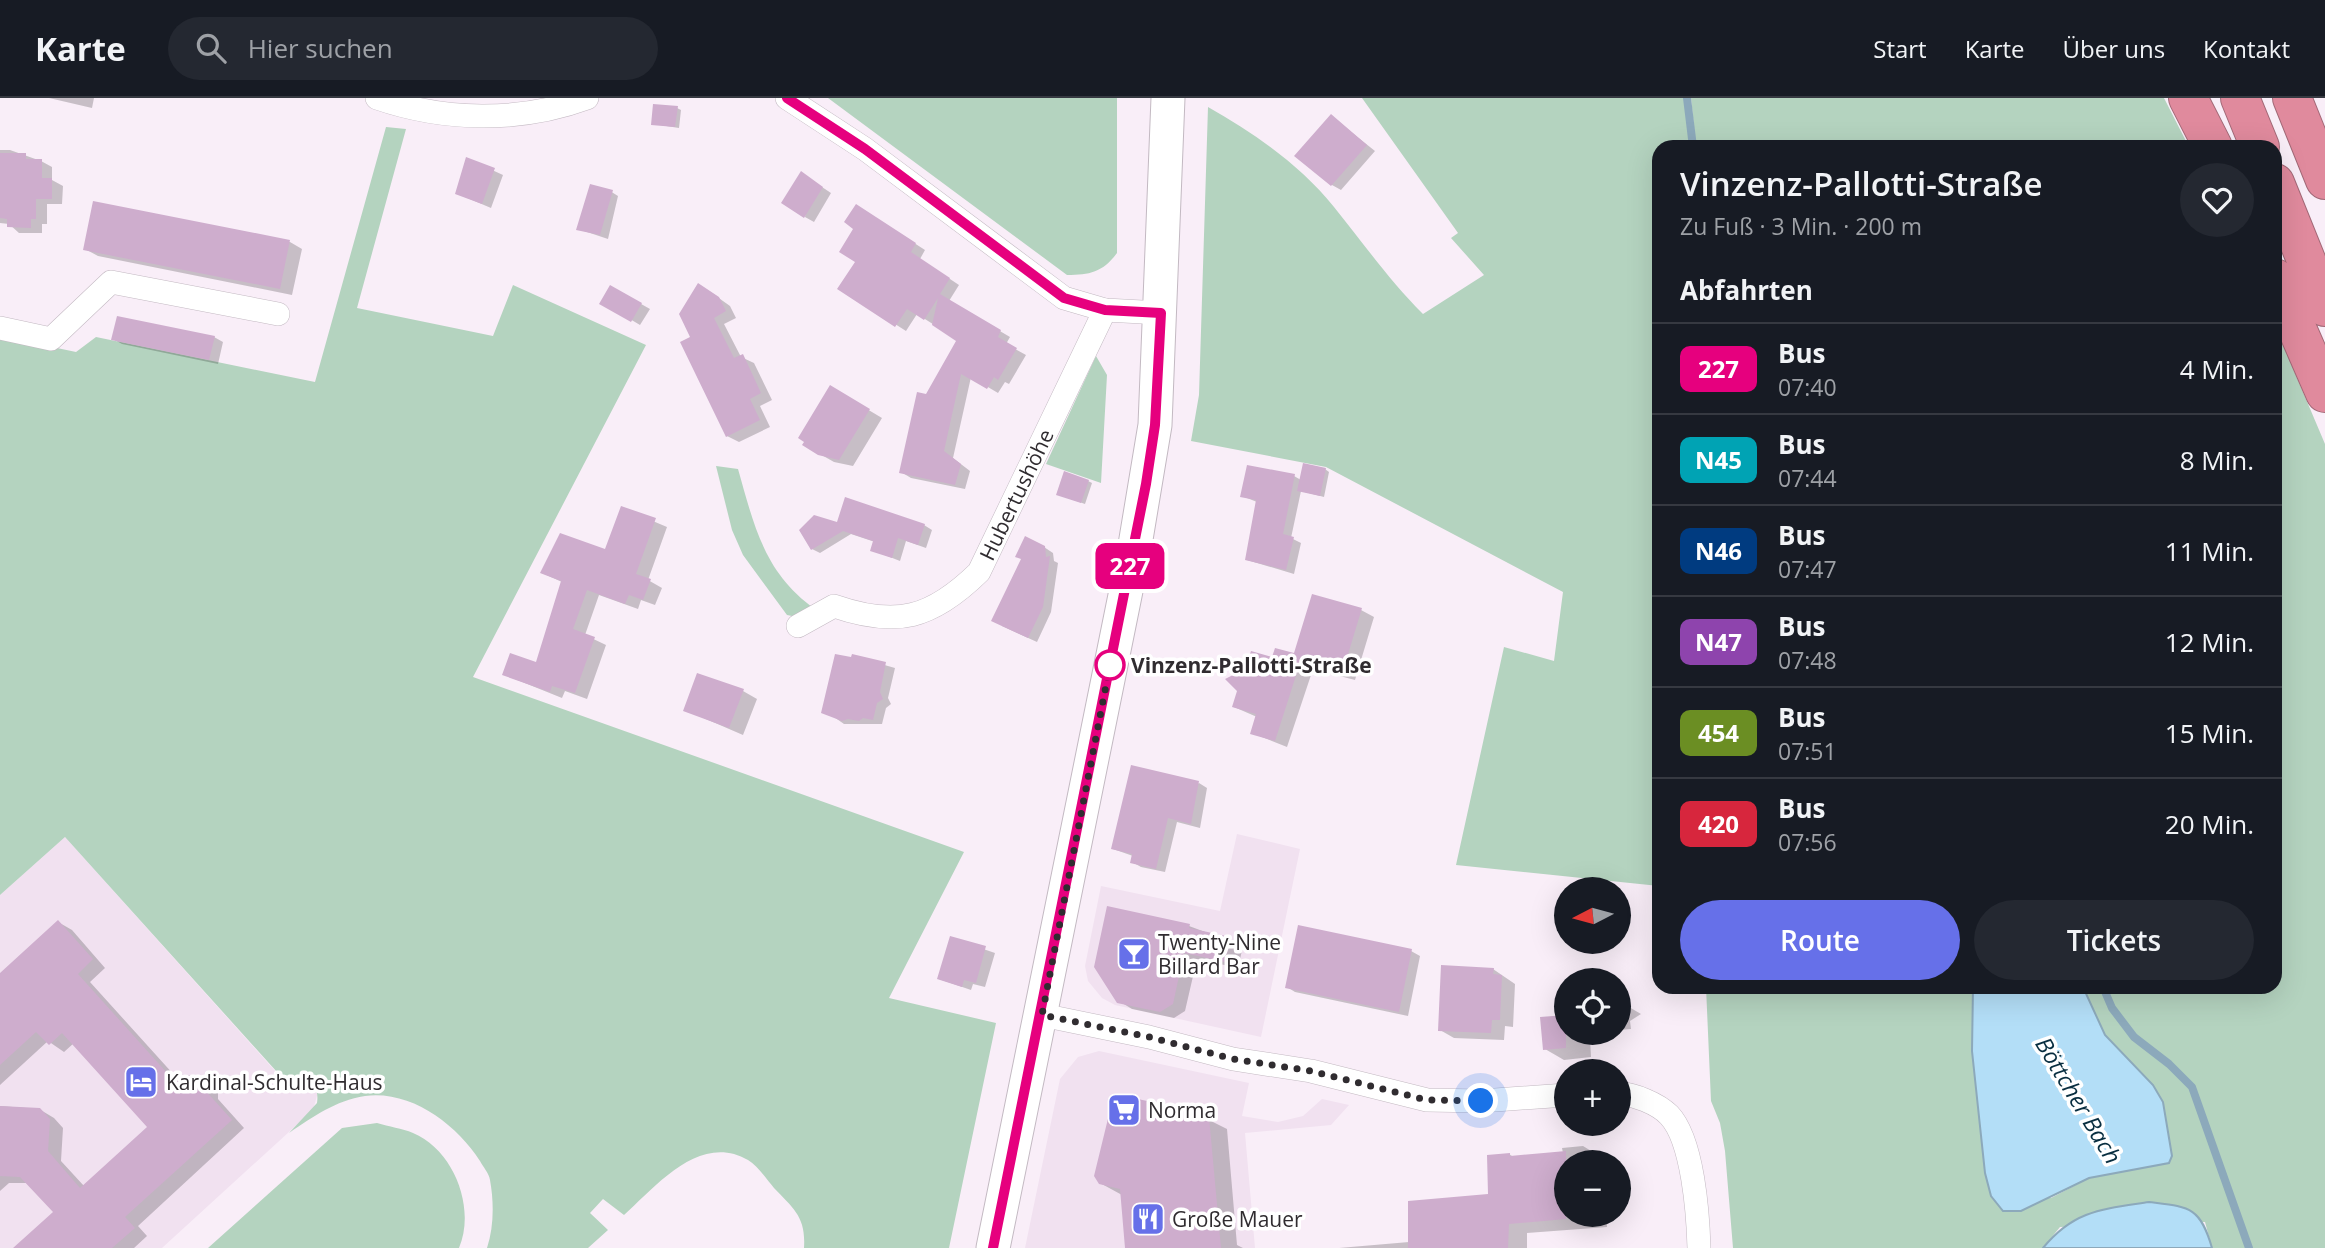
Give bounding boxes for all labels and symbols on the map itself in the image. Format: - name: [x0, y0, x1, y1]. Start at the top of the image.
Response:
- street label: Hubertushöhe: [973, 424, 1060, 565]
- line badge: 227: [1090, 543, 1170, 589]
- marker: Vinzenz-Pallotti-Straße: [1095, 650, 1125, 680]
- place label: Vinzenz-Pallotti-Straße: [1131, 651, 1372, 679]
- north arrow: [1554, 877, 1631, 954]
- place label: Twenty-Nine Billard Bar: [1158, 928, 1281, 980]
- bar icon: Twenty-Nine Billard Bar: [1115, 935, 1153, 973]
- water label: Böttcher Bach: [2029, 1031, 2129, 1169]
- hotel icon: Kardinal-Schulte-Haus: [122, 1063, 160, 1101]
- place label: Kardinal-Schulte-Haus: [166, 1068, 383, 1096]
- your location: [1463, 1083, 1498, 1118]
- supermarket icon: Norma: [1105, 1091, 1143, 1129]
- place label: Norma: [1148, 1096, 1216, 1124]
- restaurant icon: Große Mauer: [1129, 1200, 1167, 1238]
- place label: Große Mauer: [1172, 1205, 1303, 1233]

